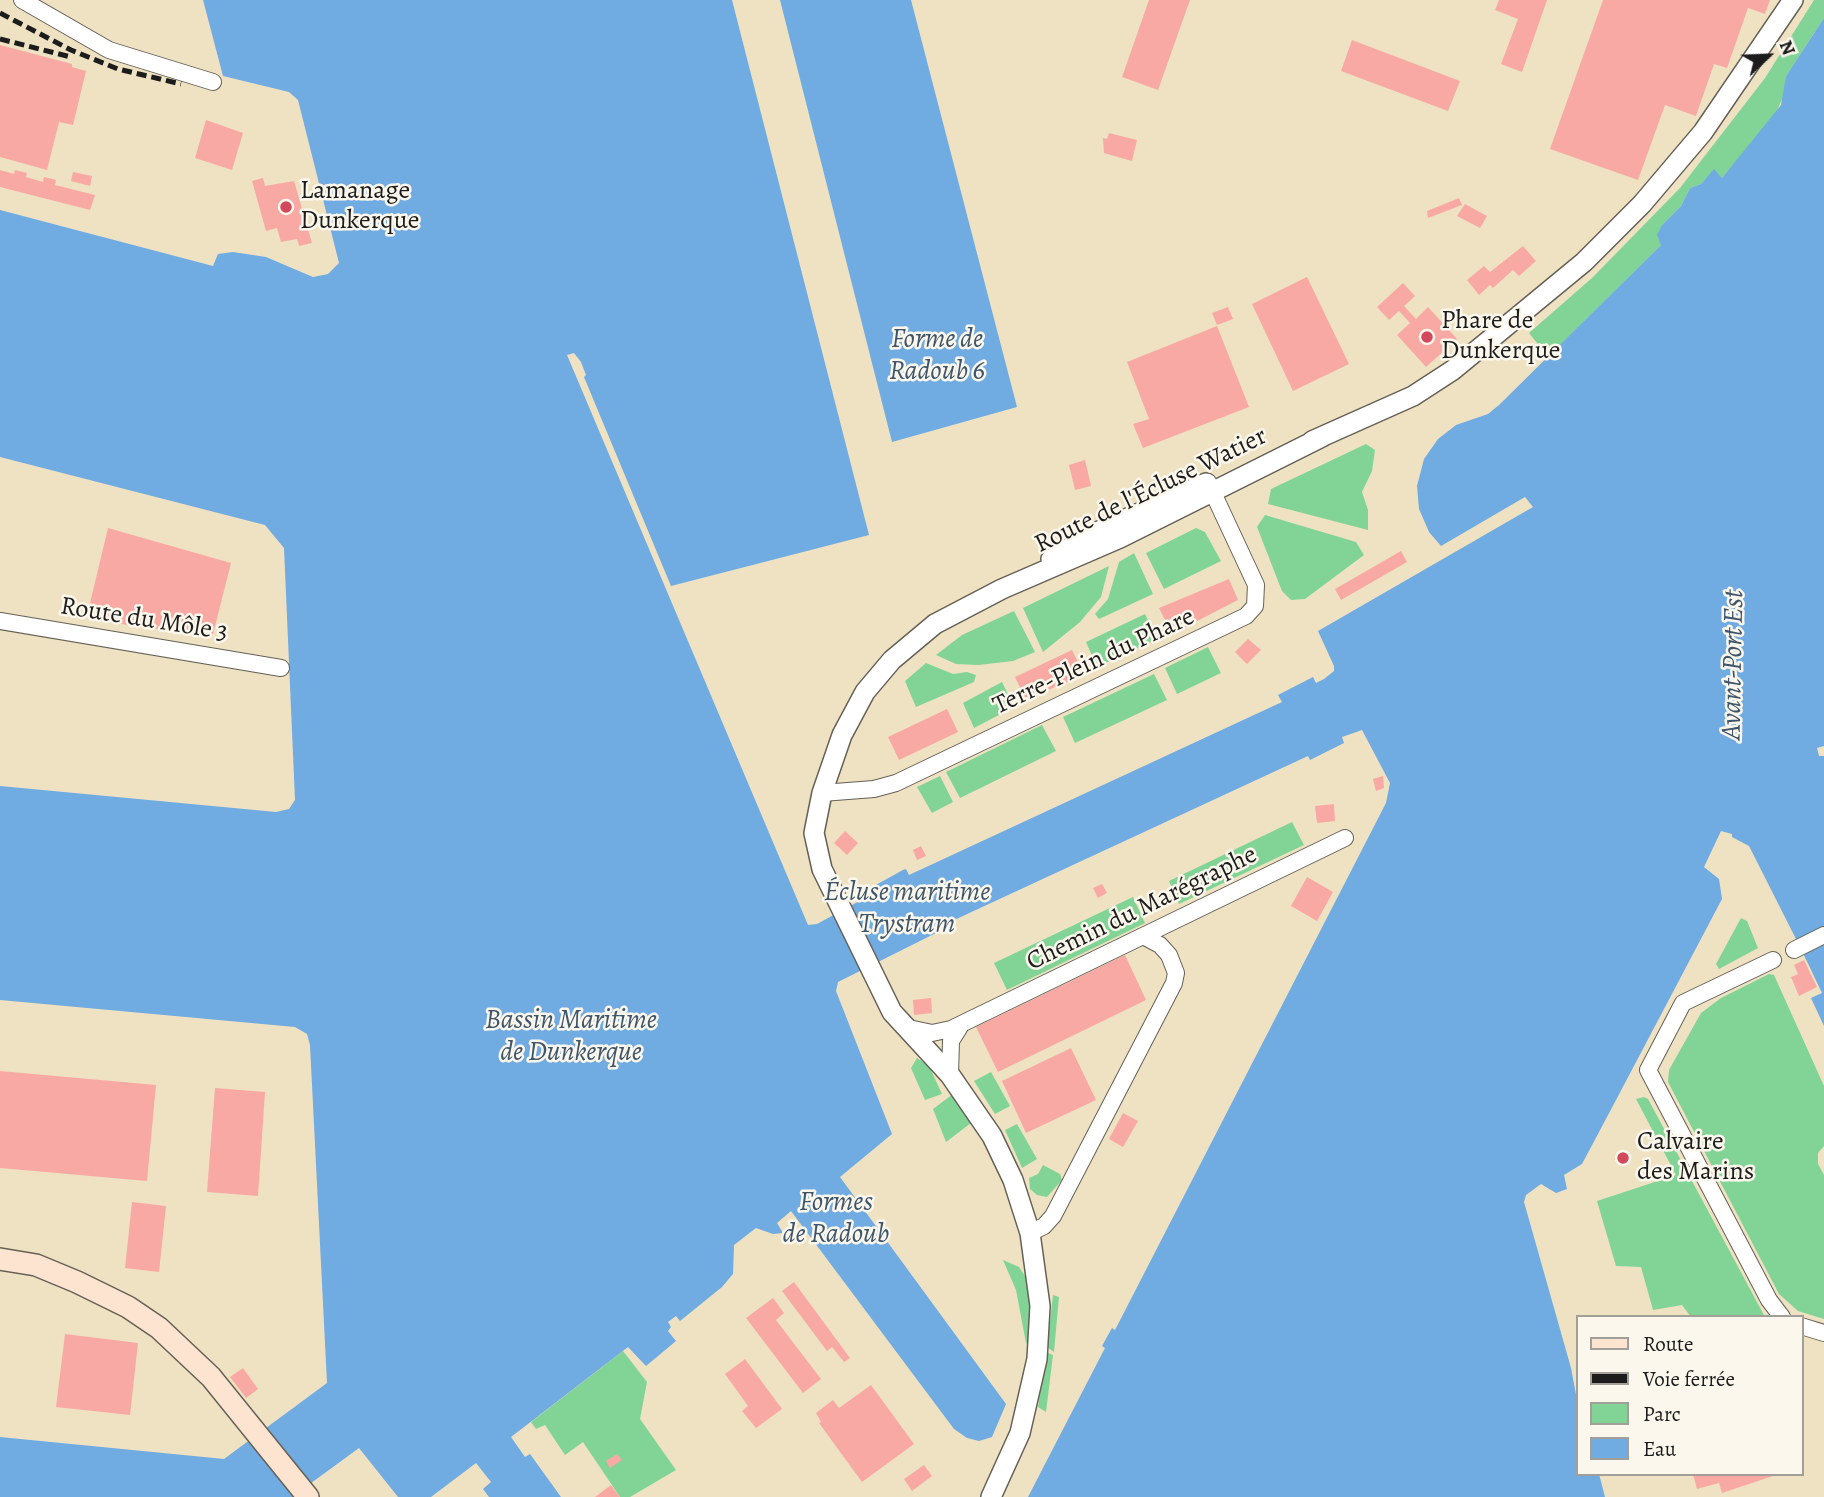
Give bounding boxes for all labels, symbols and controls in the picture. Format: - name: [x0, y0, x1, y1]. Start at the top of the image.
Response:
- north arrow: [1733, 21, 1803, 91]
- text: N: [1773, 36, 1802, 59]
- place label: Lamanage Dunkerque: [300, 176, 419, 238]
- marker: Lamanage Dunkerque: [278, 199, 294, 215]
- place label: Phare de Dunkerque: [1441, 306, 1560, 368]
- water label: Forme de Radoub 6: [889, 323, 985, 389]
- marker: Phare de Dunkerque: [1419, 329, 1435, 345]
- street label: Route de l'Écluse Watier: [1030, 421, 1272, 561]
- water label: Avant-Port Est: [1716, 590, 1752, 740]
- street label: Route du Môle 3: [58, 591, 230, 649]
- street label: Terre-Plein du Phare: [988, 602, 1200, 722]
- street label: Chemin du Marégraphe: [1022, 840, 1262, 978]
- water label: Écluse maritime Trystram: [824, 876, 990, 942]
- water label: Bassin Maritime de Dunkerque: [485, 1004, 657, 1070]
- place label: Calvaire des Marins: [1637, 1127, 1754, 1188]
- marker: Calvaire des Marins: [1615, 1150, 1631, 1166]
- water label: Formes de Radoub: [783, 1186, 889, 1252]
- legend: [1576, 1315, 1803, 1476]
- text: Route: [1643, 1330, 1693, 1358]
- text: Voie ferrée: [1643, 1365, 1735, 1393]
- text: Parc: [1643, 1400, 1681, 1428]
- text: Eau: [1643, 1435, 1676, 1463]

